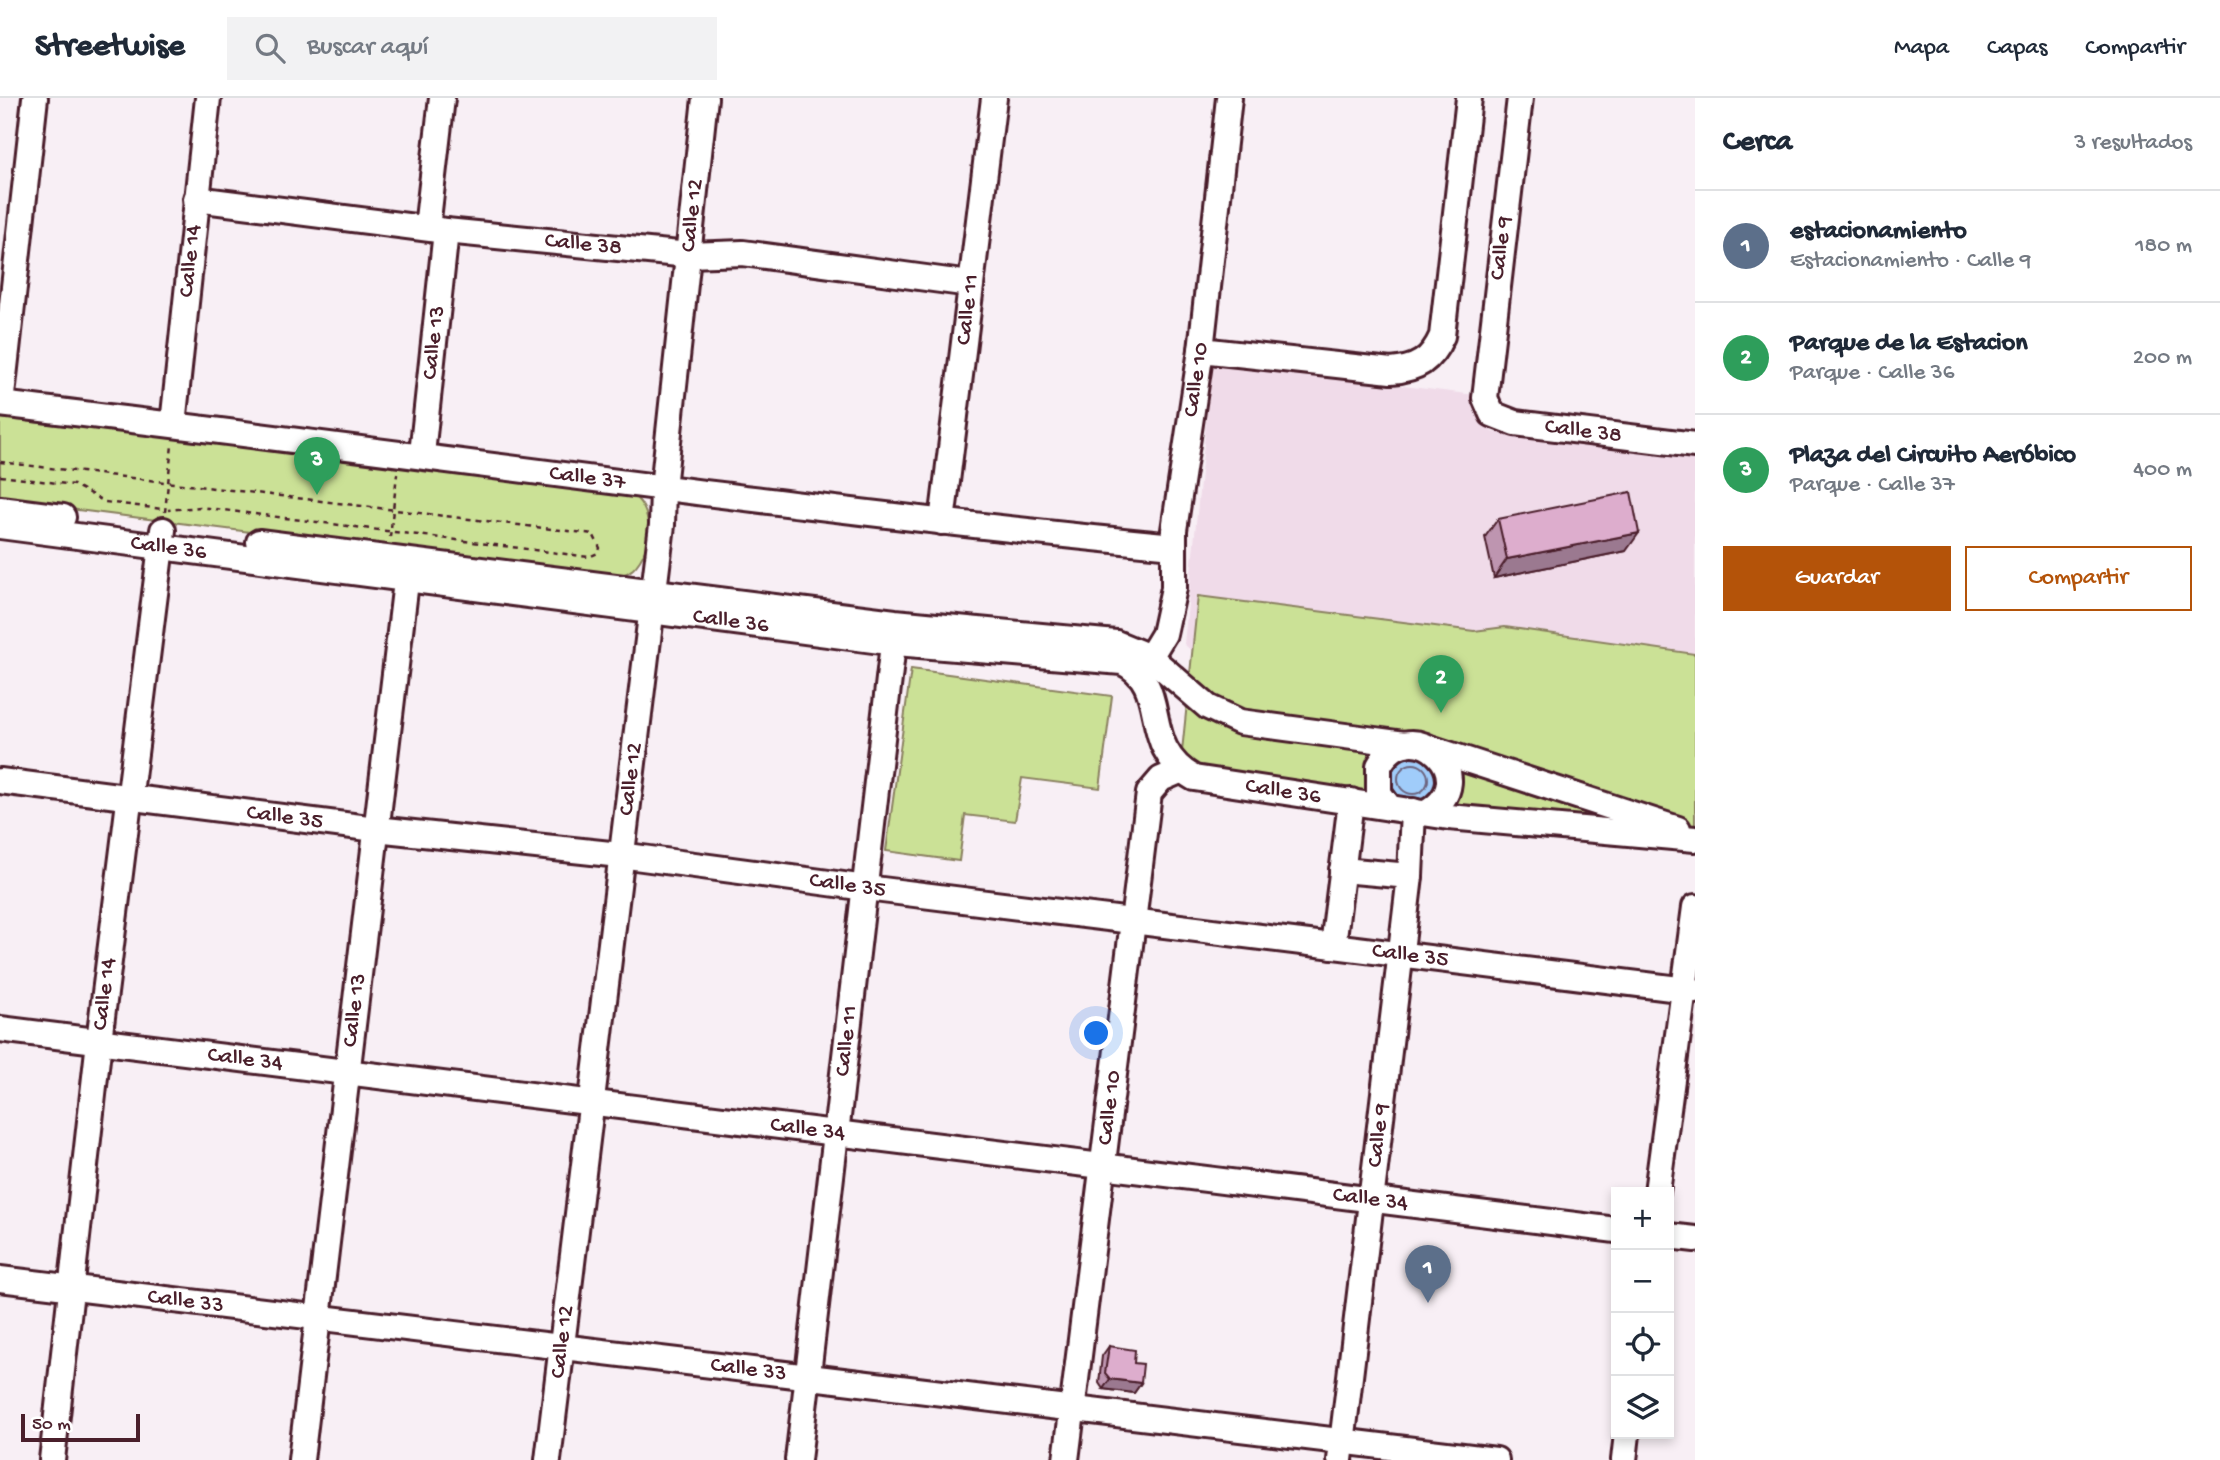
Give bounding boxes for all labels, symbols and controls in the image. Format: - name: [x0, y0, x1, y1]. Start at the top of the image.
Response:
- search box: [227, 17, 717, 80]
- text: Streetwise: [35, 29, 185, 67]
- icon: search: [251, 29, 289, 67]
- text: Buscar aquí: [307, 33, 428, 64]
- text: Mapa: [1894, 34, 1949, 63]
- text: Capas: [1987, 34, 2047, 63]
- text: Compartir: [2085, 34, 2185, 63]
- text: Cerca: [1723, 126, 1792, 161]
- text: 3 resultados: [2074, 130, 2192, 157]
- street label: Calle 12: [675, 178, 710, 253]
- street label: Calle 9: [1485, 214, 1519, 282]
- text: estacionamiento: [1790, 217, 1967, 248]
- street label: Calle 14: [173, 223, 208, 299]
- street label: Calle 38: [544, 227, 623, 262]
- text: 1: [1741, 233, 1751, 260]
- text: 180 m: [2135, 233, 2192, 260]
- text: Estacionamiento · Calle 9: [1790, 248, 2031, 275]
- street label: Calle 11: [950, 273, 986, 347]
- street label: Calle 13: [417, 304, 451, 381]
- text: Parque de la Estacion: [1790, 329, 2028, 360]
- street label: Calle 10: [1178, 341, 1215, 419]
- text: 2: [1740, 345, 1752, 372]
- text: 200 m: [2133, 345, 2192, 372]
- text: Parque · Calle 36: [1790, 360, 1954, 387]
- street label: Calle 38: [1543, 413, 1623, 449]
- pin: 3: [294, 437, 340, 495]
- text: Plaza del Circuito Aeróbico: [1790, 441, 2076, 472]
- text: 3: [1740, 457, 1752, 484]
- text: 400 m: [2133, 457, 2192, 484]
- street label: Calle 37: [548, 460, 628, 496]
- text: Parque · Calle 37: [1790, 472, 1955, 499]
- street label: Calle 36: [129, 530, 209, 566]
- button: Guardar: [1723, 546, 1951, 611]
- button: Compartir: [1965, 546, 2192, 611]
- street label: Calle 36: [691, 603, 771, 640]
- pin: 2: [1418, 655, 1464, 713]
- street label: Calle 12: [613, 741, 649, 817]
- street label: Calle 36: [1243, 773, 1323, 811]
- street label: Calle 35: [245, 799, 324, 836]
- street label: Calle 35: [808, 867, 887, 904]
- street label: Calle 35: [1370, 937, 1450, 974]
- street label: Calle 14: [87, 956, 123, 1032]
- street label: Calle 13: [337, 972, 373, 1049]
- street label: Calle 11: [829, 1004, 864, 1078]
- your location: [1079, 1016, 1113, 1050]
- street label: Calle 34: [206, 1041, 284, 1078]
- street label: Calle 10: [1092, 1069, 1128, 1147]
- street label: Calle 9: [1362, 1101, 1396, 1169]
- street label: Calle 34: [769, 1111, 847, 1148]
- street label: Calle 34: [1331, 1181, 1410, 1218]
- map controls: [1611, 1187, 1674, 1439]
- button: +: [1611, 1187, 1674, 1250]
- pin: 1: [1405, 1245, 1451, 1303]
- button: −: [1611, 1250, 1674, 1313]
- street label: Calle 33: [146, 1283, 225, 1319]
- street label: Calle 12: [545, 1304, 580, 1380]
- button: locate: [1611, 1313, 1674, 1376]
- street label: Calle 33: [709, 1352, 788, 1388]
- button: layers: [1611, 1376, 1674, 1439]
- scale bar: [21, 1411, 140, 1443]
- text: 50 m: [32, 1414, 71, 1437]

